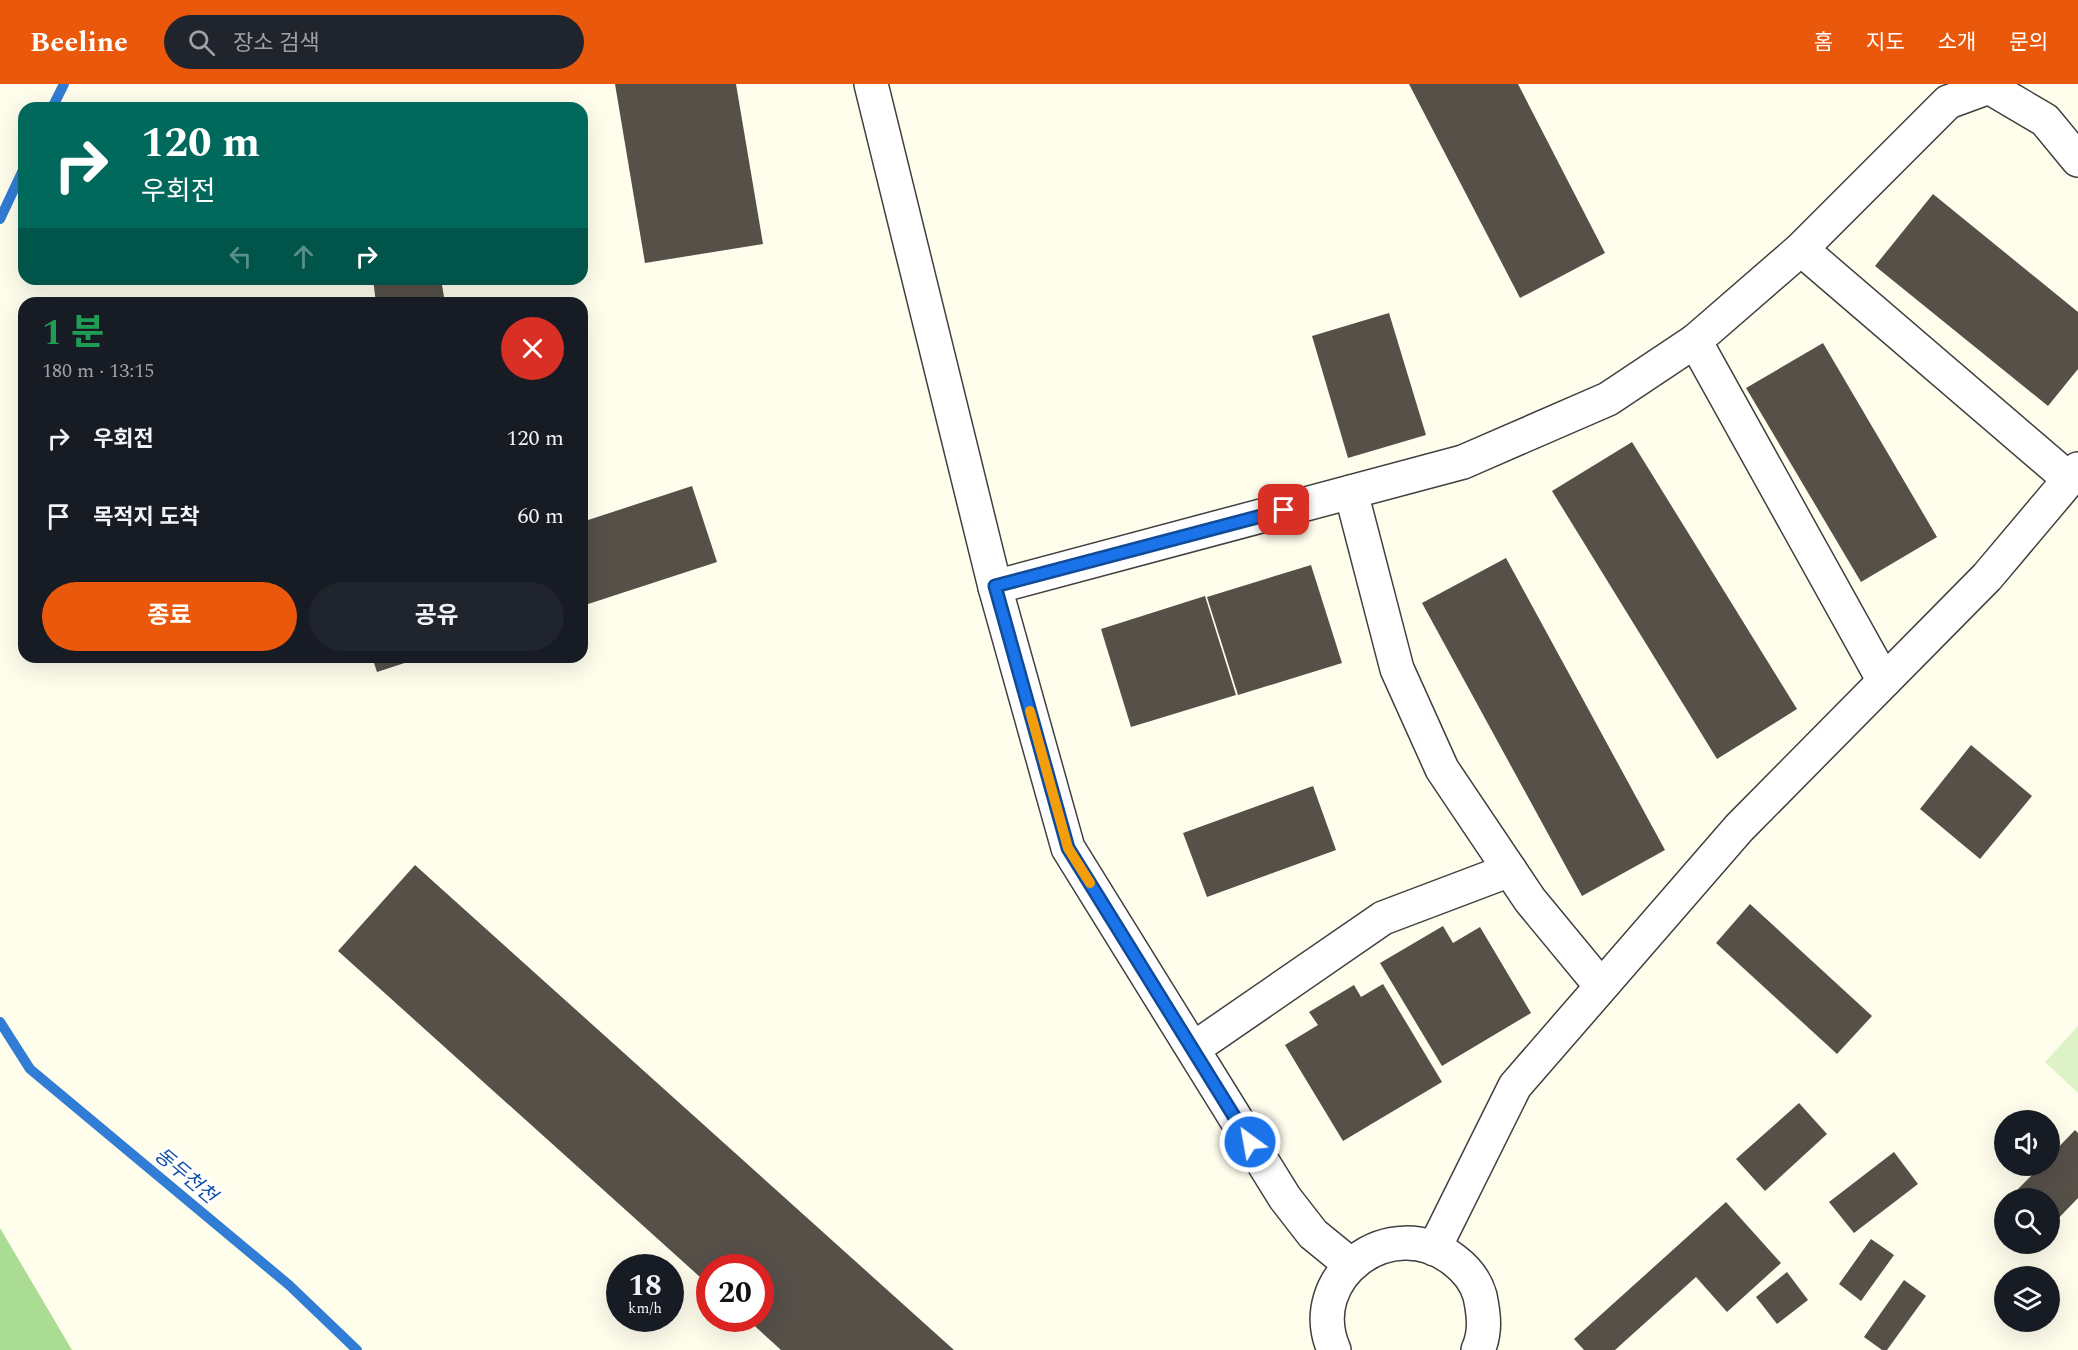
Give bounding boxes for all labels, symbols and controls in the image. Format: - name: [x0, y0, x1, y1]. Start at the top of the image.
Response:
- search box: [164, 15, 584, 69]
- text: Beeline: [30, 21, 128, 64]
- icon: search: [185, 26, 218, 59]
- text: 장소 검색: [233, 27, 319, 60]
- text: 홈: [1814, 27, 1833, 59]
- text: 지도: [1866, 27, 1905, 59]
- text: 소개: [1938, 27, 1976, 59]
- text: 문의: [2009, 27, 2048, 59]
- text: 120 m: [141, 112, 260, 175]
- icon: right: [42, 126, 120, 204]
- text: 우회전: [141, 171, 216, 213]
- icon: left: [224, 240, 257, 273]
- icon: ahead: [287, 240, 320, 273]
- icon: right: [350, 240, 383, 273]
- text: 1 분: [42, 306, 104, 361]
- button: close: [501, 317, 564, 380]
- text: 180 m · 13:15: [42, 356, 154, 386]
- icon: right: [42, 422, 75, 455]
- text: 120 m: [507, 422, 564, 455]
- text: 우회전: [93, 423, 154, 456]
- pin: [1258, 484, 1309, 535]
- icon: arrive: [1267, 493, 1300, 526]
- icon: arrive: [42, 500, 75, 533]
- text: 60 m: [518, 500, 564, 533]
- text: 목적지 도착: [93, 501, 200, 534]
- button: 종료: [42, 582, 297, 651]
- button: 공유: [309, 582, 564, 651]
- position arrow: [1218, 1110, 1282, 1174]
- map controls: [1994, 1110, 2060, 1332]
- button: sound: [1994, 1110, 2060, 1176]
- water label: 동두천천: [148, 1141, 225, 1213]
- button: search: [1994, 1188, 2060, 1254]
- speed limit sign: 20: [696, 1254, 774, 1332]
- text: 18: [628, 1263, 662, 1309]
- button: layers: [1994, 1266, 2060, 1332]
- text: km/h: [628, 1297, 662, 1320]

